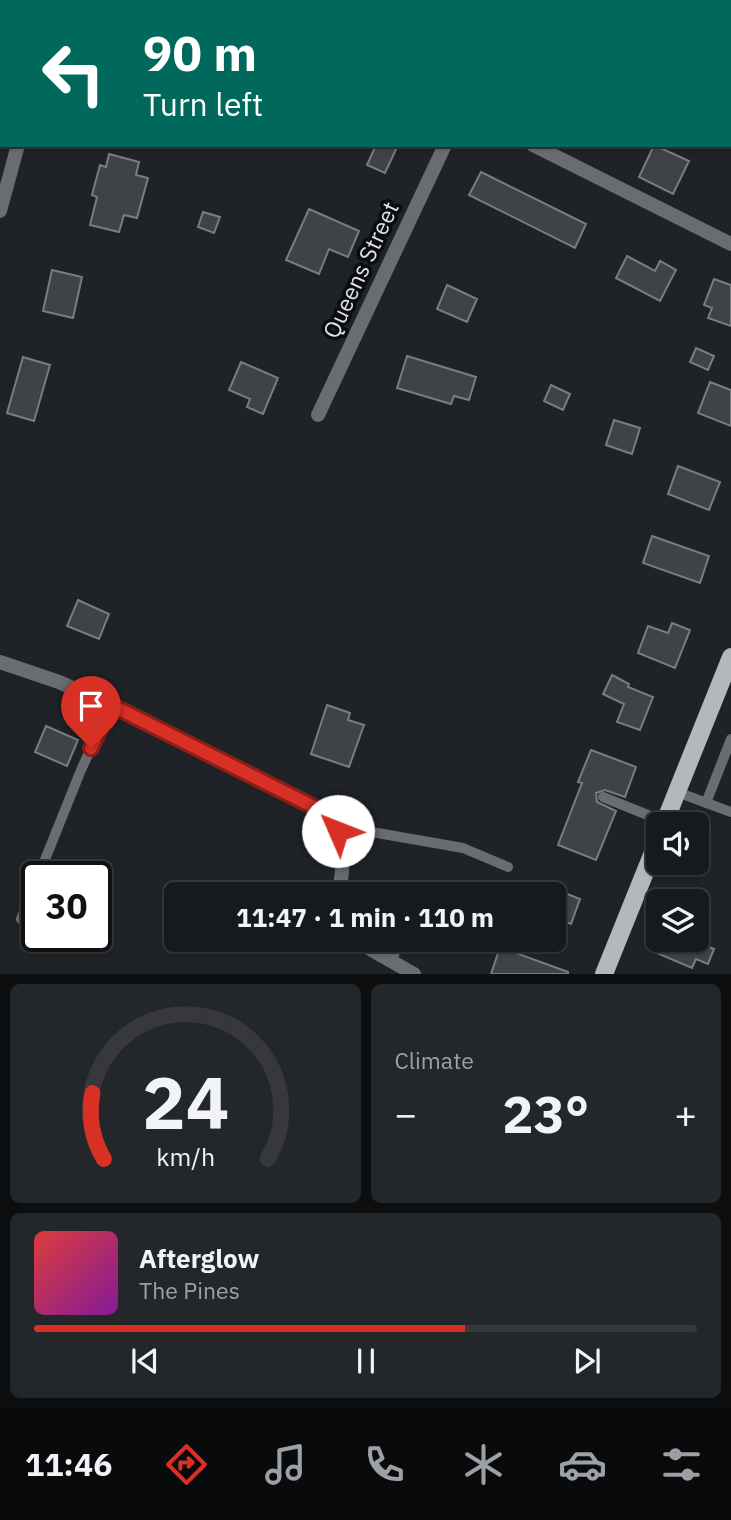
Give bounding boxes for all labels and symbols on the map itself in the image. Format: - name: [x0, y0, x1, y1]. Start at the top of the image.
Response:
- street label: Queens Street: [315, 196, 405, 343]
- pin: [61, 676, 121, 748]
- position arrow: [301, 794, 375, 868]
- speed limit sign: 30: [21, 861, 112, 952]

